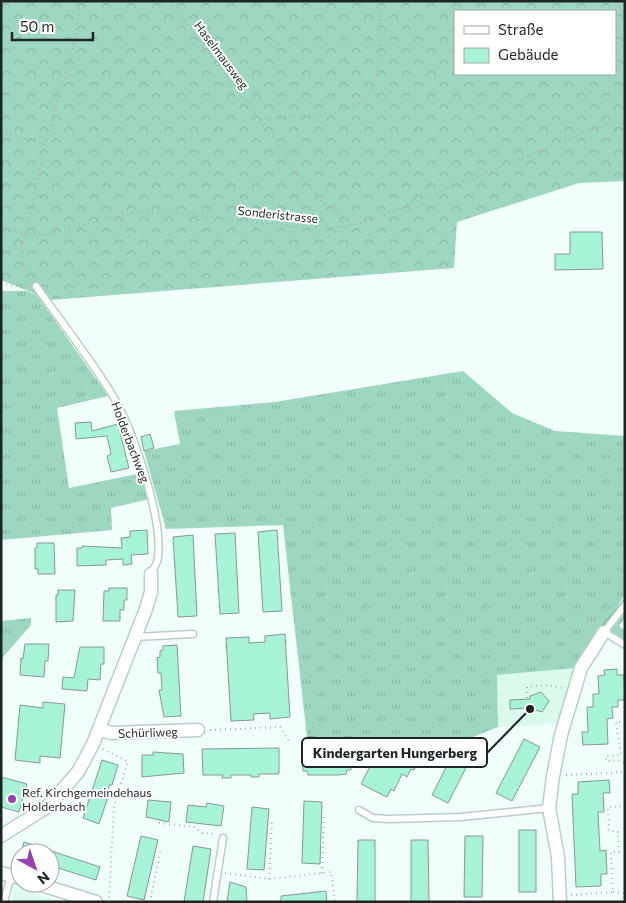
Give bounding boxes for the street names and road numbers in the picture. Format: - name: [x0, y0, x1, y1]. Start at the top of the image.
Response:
- street label: Haselmausweg: [192, 18, 252, 92]
- street label: Sonderistrasse: [237, 203, 319, 225]
- street label: Holderbachweg: [109, 400, 153, 485]
- street label: Schürliweg: [118, 724, 179, 740]

